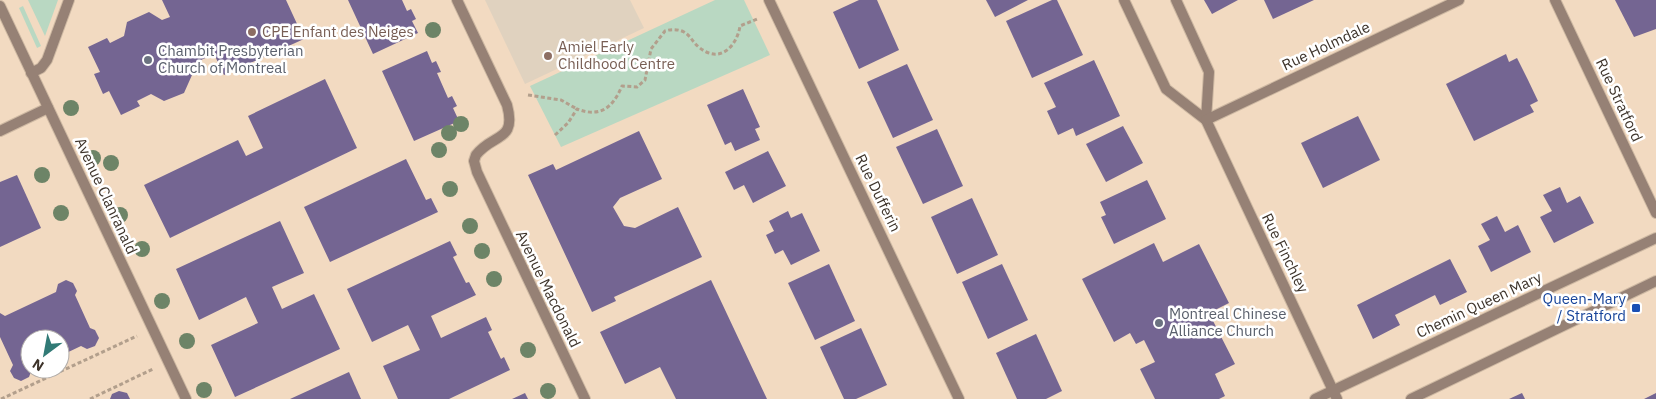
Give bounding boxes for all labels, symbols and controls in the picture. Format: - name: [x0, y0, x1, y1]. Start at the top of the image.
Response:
- street label: Rue Holmdale: [1279, 17, 1373, 74]
- place label: CPE Enfant des Neiges: [262, 22, 414, 41]
- marker: CPE Enfant des Neiges: [246, 26, 258, 38]
- place label: Amiel Early Childhood Centre: [558, 37, 675, 73]
- place label: Chambit Presbyterian Church of Montreal: [158, 41, 303, 77]
- marker: Amiel Early Childhood Centre: [542, 50, 554, 62]
- marker: Chambit Presbyterian Church of Montreal: [142, 54, 154, 66]
- street label: Rue Stratford: [1592, 55, 1647, 144]
- street label: Avenue Clanranald: [71, 135, 142, 257]
- street label: Rue Dufferin: [851, 151, 905, 235]
- street label: Rue Finchley: [1258, 210, 1313, 296]
- street label: Avenue Macdonald: [512, 227, 585, 350]
- street label: Chemin Queen Mary: [1413, 267, 1545, 342]
- place label: Queen-Mary / Stratford: [1543, 289, 1627, 325]
- marker: Queen-Mary / Stratford: [1630, 302, 1642, 314]
- place label: Montreal Chinese Alliance Church: [1169, 304, 1287, 340]
- marker: Montreal Chinese Alliance Church: [1153, 317, 1165, 329]
- north arrow: [20, 329, 70, 379]
- text: N: [29, 355, 47, 375]

